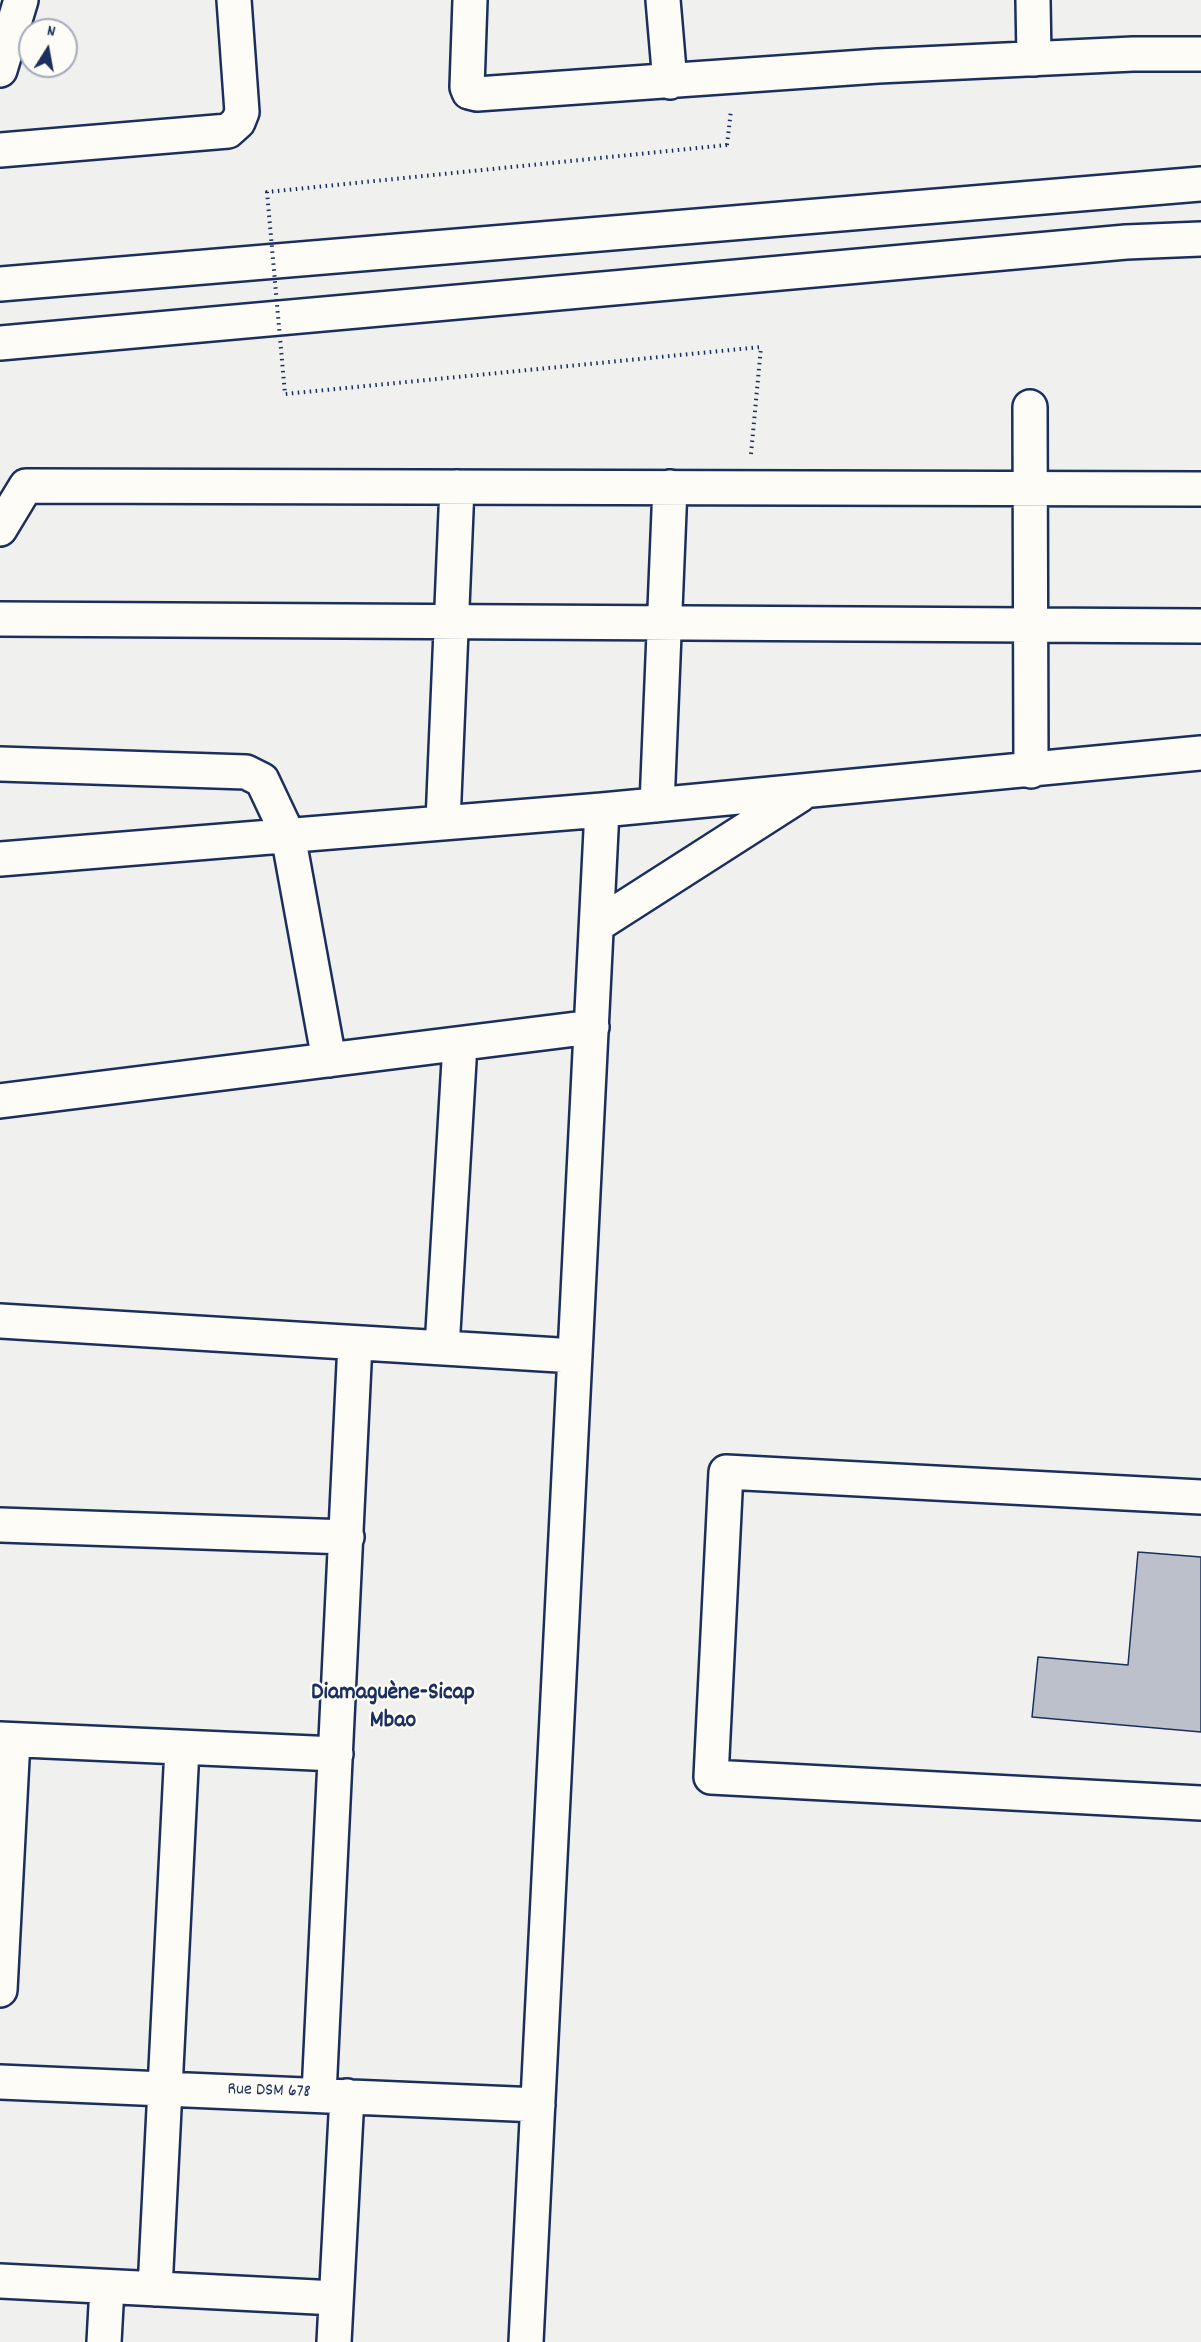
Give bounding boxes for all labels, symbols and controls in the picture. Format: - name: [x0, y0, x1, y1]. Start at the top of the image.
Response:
- north arrow: [18, 18, 78, 78]
- text: N: [45, 20, 57, 44]
- district label: Diamaguène-Sicap Mbao: [311, 1681, 475, 1737]
- street label: Rue DSM 678: [227, 2080, 311, 2104]

